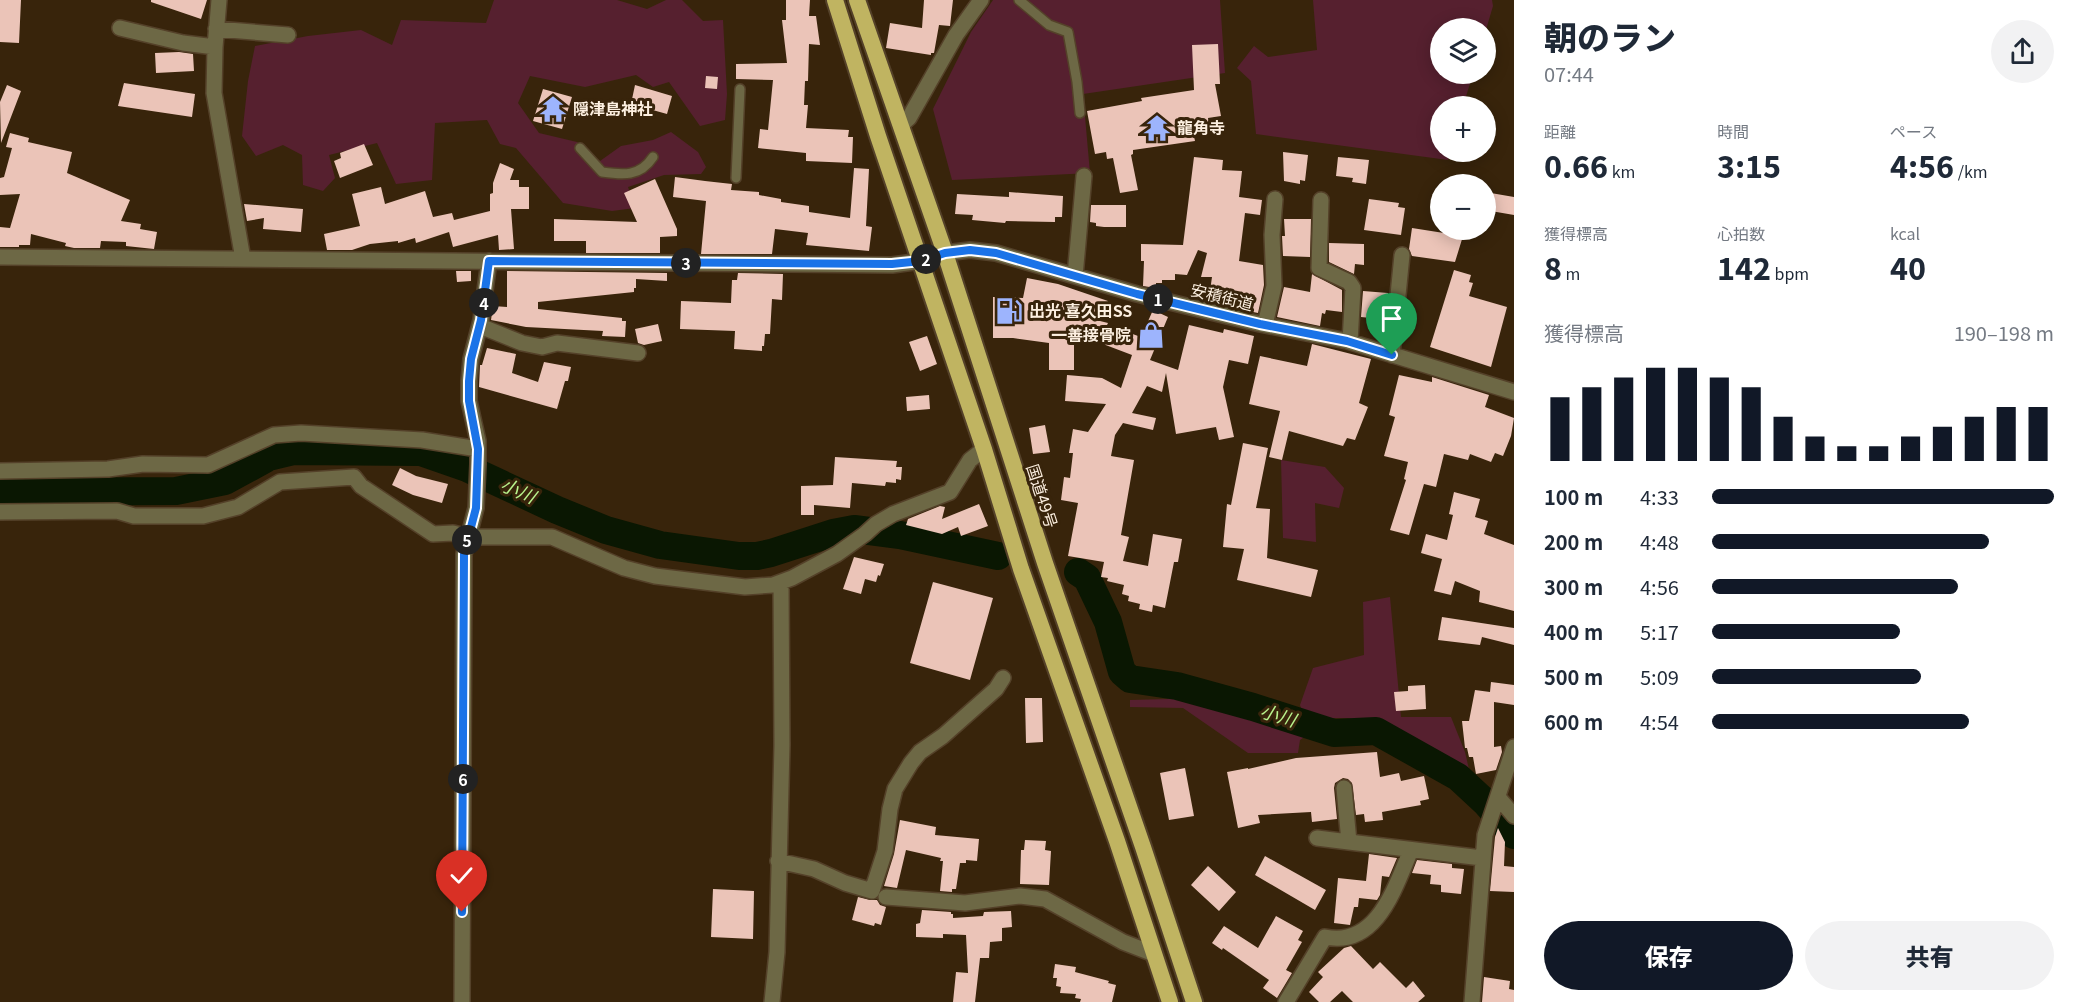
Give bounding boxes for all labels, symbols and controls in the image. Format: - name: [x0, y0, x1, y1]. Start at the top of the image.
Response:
- text: 朝のラン: [1544, 12, 1676, 60]
- map controls: [1430, 18, 1496, 240]
- button: layers: [1430, 18, 1496, 84]
- button: share: [1991, 20, 2054, 83]
- text: 07:44: [1544, 59, 1594, 88]
- temple icon: 隠津島神社: [538, 94, 568, 124]
- place label: 隠津島神社: [573, 96, 653, 120]
- button: +: [1430, 96, 1496, 162]
- temple icon: 龍角寺: [1142, 113, 1172, 143]
- place label: 龍角寺: [1177, 115, 1225, 139]
- text: 距離: [1544, 119, 1576, 143]
- text: 時間: [1717, 119, 1749, 143]
- text: ペース: [1890, 119, 1937, 143]
- text: 0.66: [1544, 143, 1608, 187]
- text: 3:15: [1717, 143, 1781, 187]
- text: 4:56: [1890, 143, 1954, 187]
- text: km: [1608, 159, 1635, 183]
- text: /km: [1954, 159, 1988, 183]
- button: −: [1430, 174, 1496, 240]
- text: 獲得標高: [1544, 221, 1608, 245]
- text: 心拍数: [1717, 221, 1765, 245]
- text: kcal: [1890, 221, 1920, 245]
- pin: 2: [911, 244, 941, 274]
- text: 8: [1544, 245, 1562, 289]
- text: 142: [1717, 245, 1771, 289]
- text: 40: [1890, 245, 1926, 289]
- text: 2: [921, 247, 931, 271]
- pin: 3: [671, 248, 701, 278]
- text: 3: [681, 251, 691, 275]
- text: m: [1562, 261, 1580, 285]
- text: bpm: [1771, 261, 1809, 285]
- street label: 安積街道: [1188, 277, 1256, 315]
- pin: 1: [1143, 284, 1173, 314]
- text: 1: [1153, 287, 1163, 311]
- pin: 4: [469, 288, 499, 318]
- text: 4: [479, 291, 489, 315]
- pin: [1366, 293, 1417, 355]
- fuel station icon: 出光 喜久田SS: [994, 296, 1024, 326]
- place label: 出光 喜久田SS: [1029, 298, 1132, 322]
- icon: arrive: [1375, 302, 1408, 335]
- text: 獲得標高: [1544, 318, 1624, 347]
- text: 190–198 m: [1954, 318, 2054, 347]
- shop icon: 一善接骨院: [1136, 320, 1166, 350]
- place label: 一善接骨院: [1051, 322, 1131, 346]
- street label: 国道49号: [1021, 461, 1065, 531]
- water label: 小川: [497, 470, 542, 509]
- text: 100 m: [1544, 482, 1603, 511]
- text: 4:33: [1640, 482, 1679, 511]
- pin: 5: [452, 525, 482, 555]
- text: 200 m: [1544, 527, 1603, 556]
- text: 4:48: [1640, 527, 1679, 556]
- text: 5: [462, 528, 472, 552]
- text: 300 m: [1544, 572, 1603, 601]
- text: 4:56: [1640, 572, 1679, 601]
- text: 400 m: [1544, 617, 1603, 646]
- text: 5:17: [1640, 617, 1679, 646]
- text: 500 m: [1544, 662, 1603, 691]
- text: 5:09: [1640, 662, 1679, 691]
- water label: 小川: [1258, 696, 1302, 732]
- text: 600 m: [1544, 707, 1603, 736]
- text: 4:54: [1640, 707, 1679, 736]
- pin: 6: [448, 764, 478, 794]
- text: 6: [458, 767, 468, 791]
- pin: [436, 850, 487, 912]
- icon: check: [445, 859, 478, 892]
- button: 保存: [1544, 921, 1793, 990]
- button: 共有: [1805, 921, 2054, 990]

